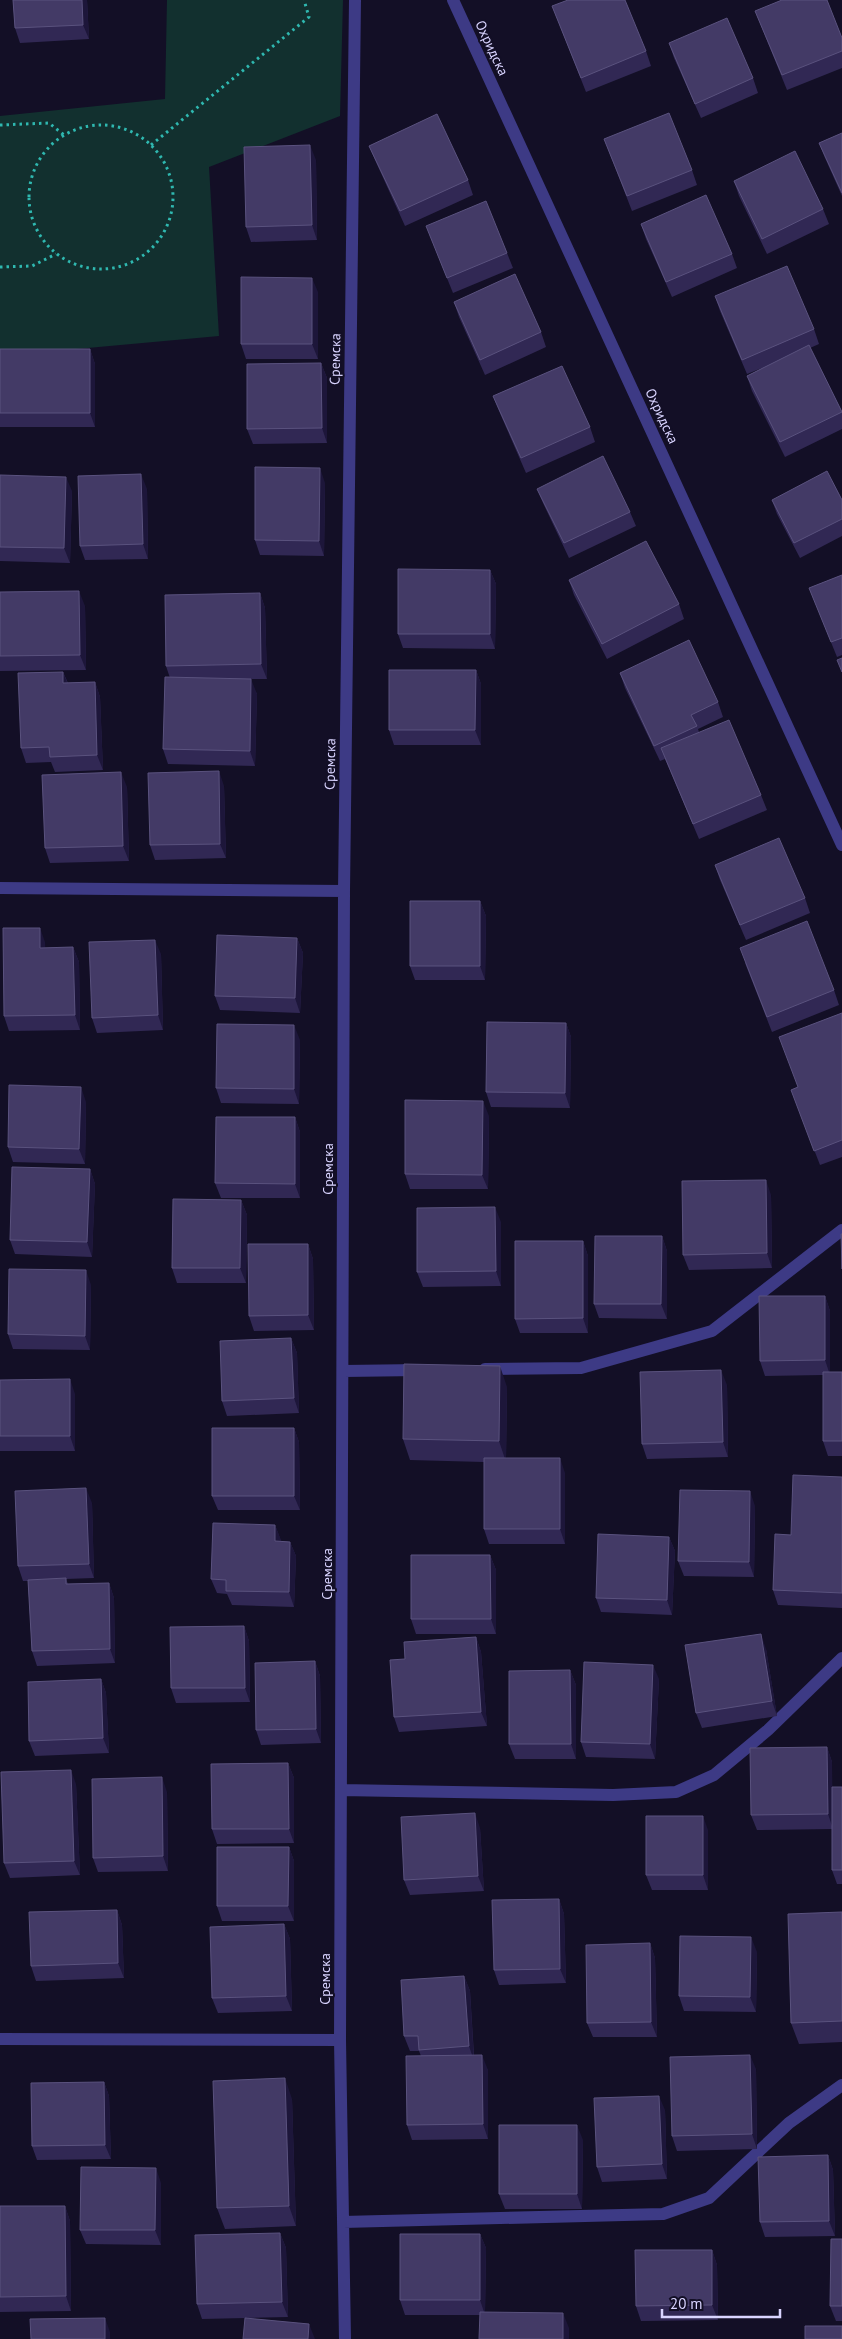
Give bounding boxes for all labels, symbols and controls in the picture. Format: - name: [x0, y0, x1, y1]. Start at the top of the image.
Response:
- street label: Охридска: [471, 17, 513, 79]
- street label: Сремска: [326, 333, 344, 385]
- street label: Охридска: [641, 385, 683, 447]
- street label: Сремска: [321, 738, 339, 790]
- street label: Сремска: [319, 1143, 337, 1195]
- street label: Сремска: [318, 1548, 336, 1600]
- street label: Сремска: [316, 1953, 334, 2005]
- scale bar: [662, 2286, 780, 2318]
- text: 20 m: [670, 2294, 703, 2313]

